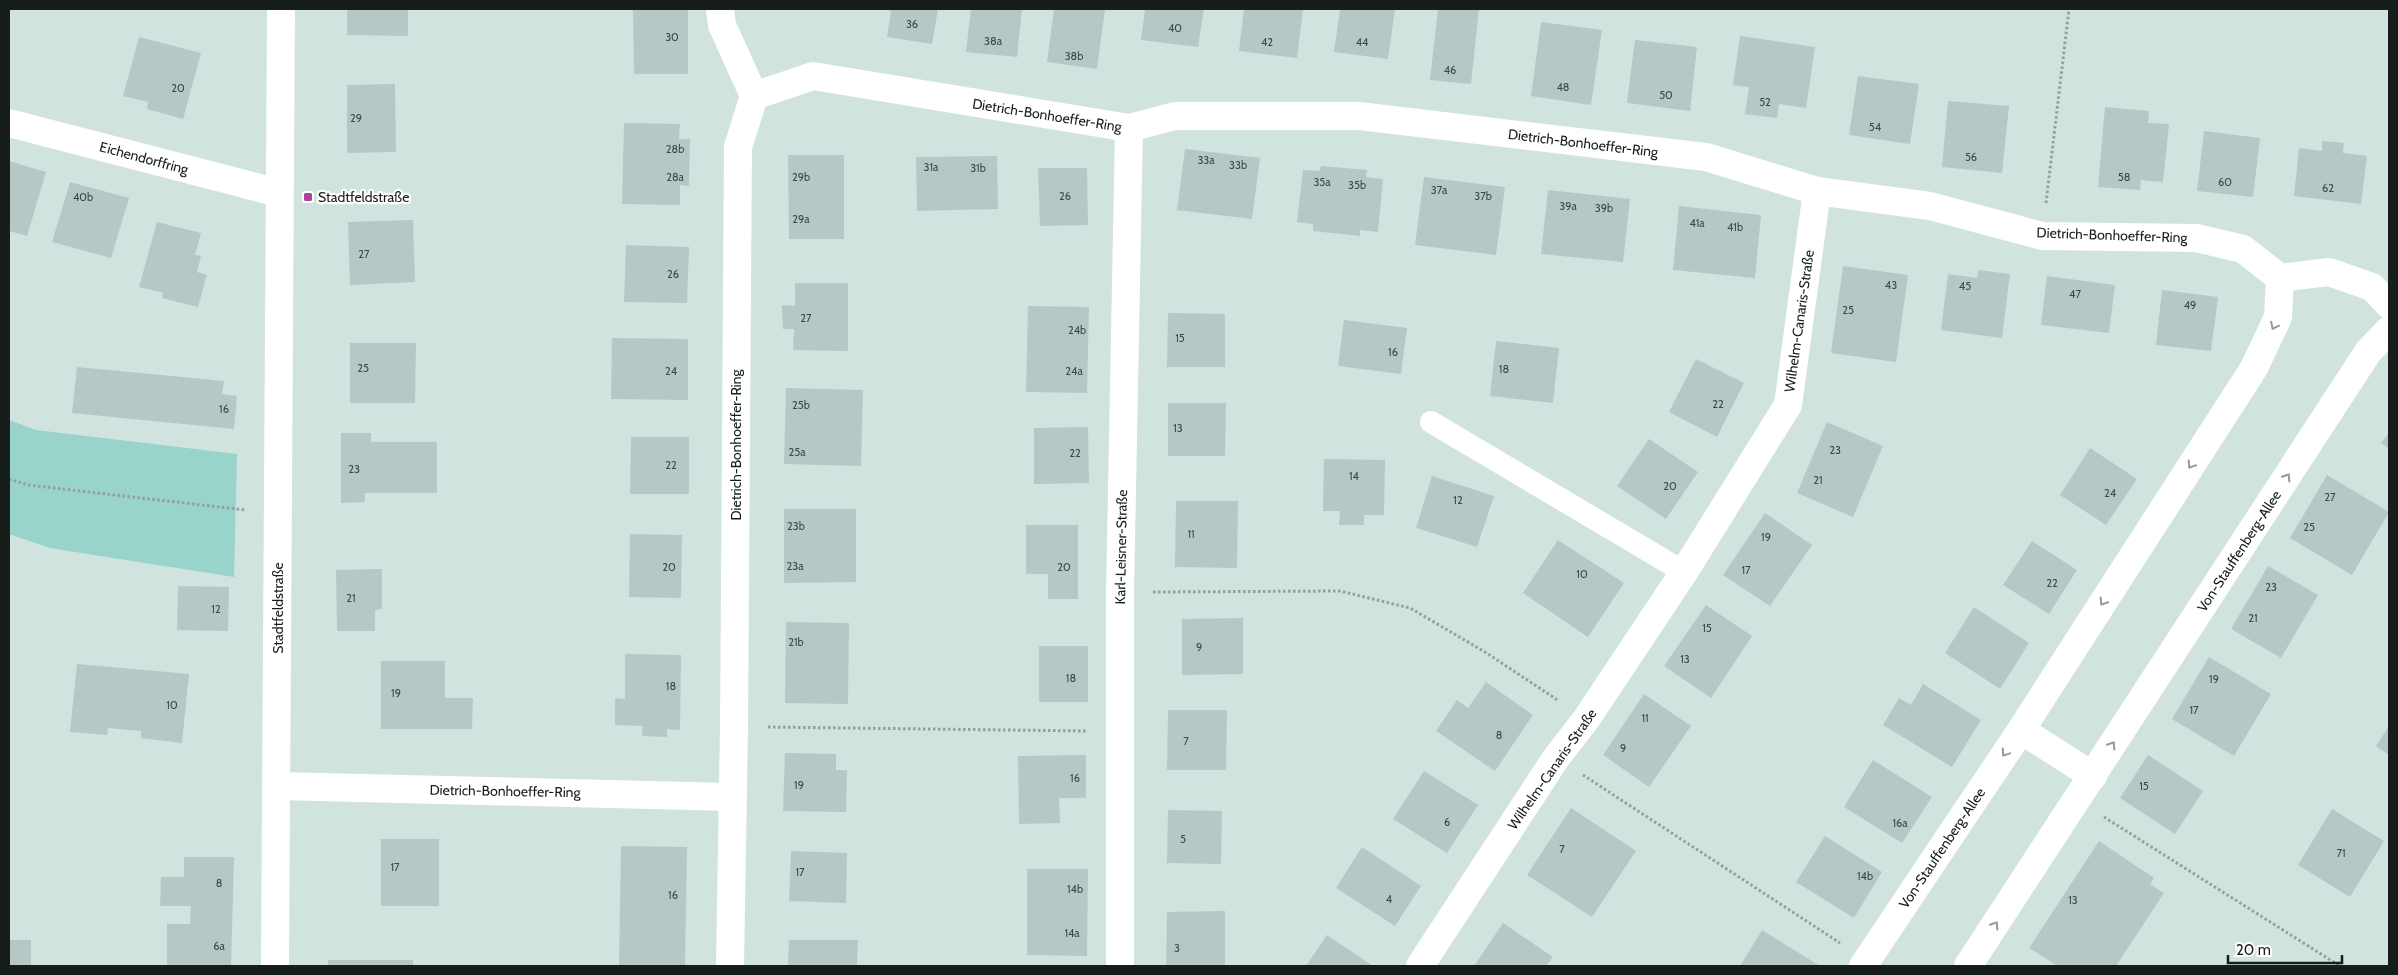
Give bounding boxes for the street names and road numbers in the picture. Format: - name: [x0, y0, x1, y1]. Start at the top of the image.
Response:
- street label: Dietrich-Bonhoeffer-Ring: [971, 94, 1124, 136]
- street label: Dietrich-Bonhoeffer-Ring: [1507, 125, 1660, 161]
- street label: Eichendorffring: [98, 137, 191, 179]
- street label: Dietrich-Bonhoeffer-Ring: [2036, 223, 2189, 247]
- street label: Wilhelm-Canaris-Straße: [1780, 249, 1818, 393]
- street label: Dietrich-Bonhoeffer-Ring: [727, 368, 745, 521]
- street label: Von-Stauffenberg-Allee: [2193, 487, 2285, 615]
- street label: Karl-Leisner-Straße: [1111, 489, 1131, 605]
- street label: Stadtfeldstraße: [269, 562, 287, 654]
- street label: Wilhelm-Canaris-Straße: [1503, 705, 1601, 833]
- street label: Dietrich-Bonhoeffer-Ring: [429, 781, 582, 801]
- street label: Von-Stauffenberg-Allee: [1895, 784, 1989, 912]

